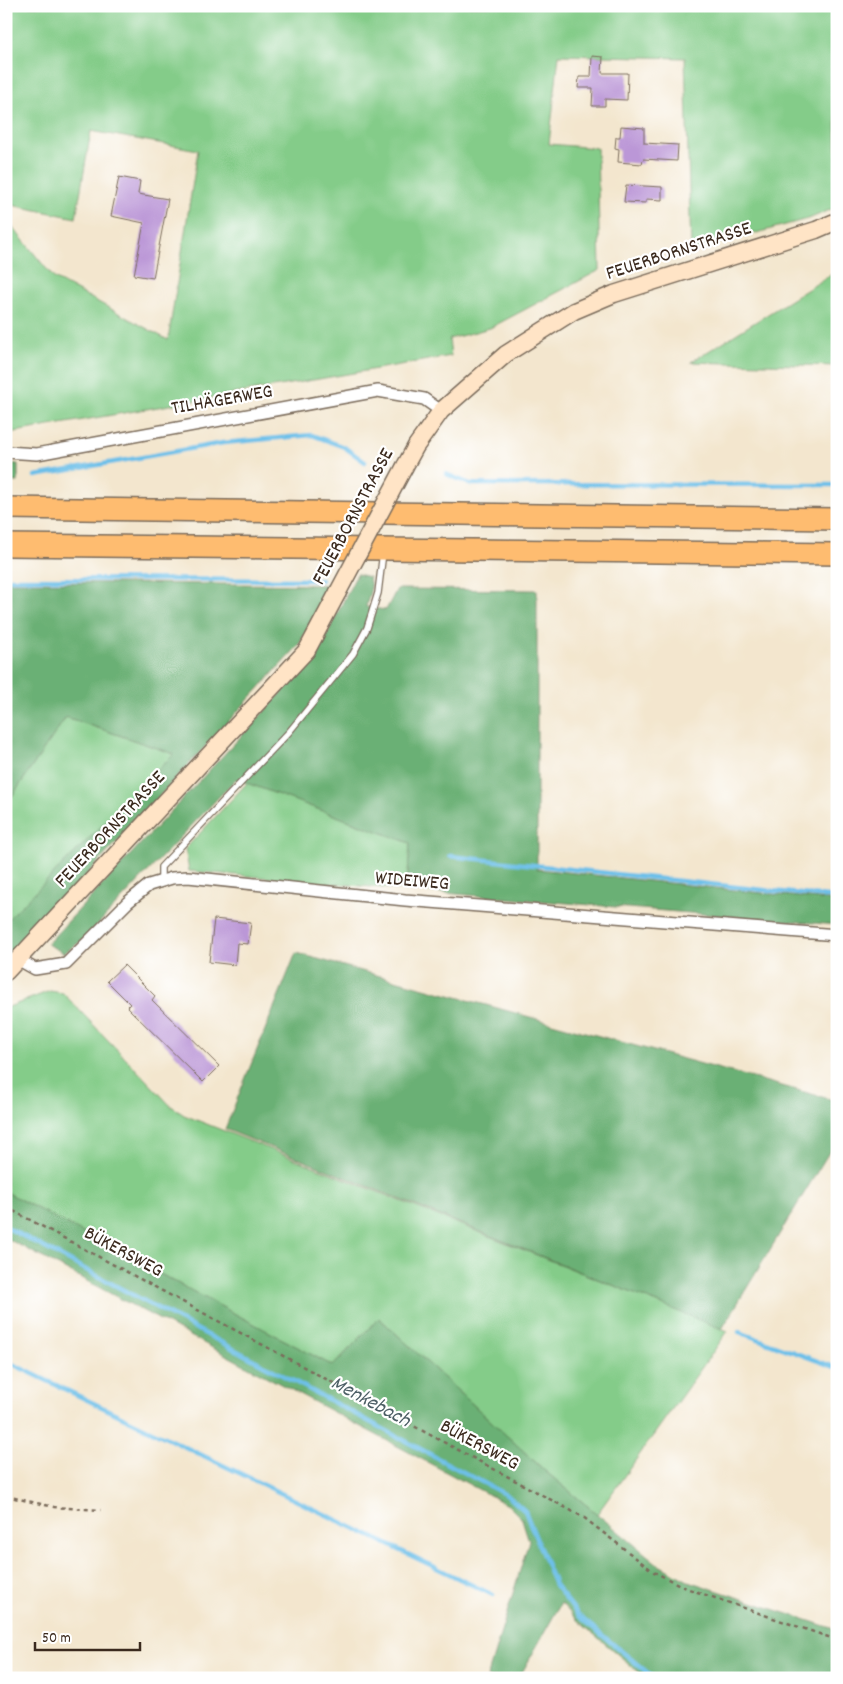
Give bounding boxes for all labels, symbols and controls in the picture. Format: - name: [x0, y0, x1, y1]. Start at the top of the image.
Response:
- street label: FEUERBORNSTRASSE: [603, 215, 755, 289]
- street label: TILHÄGERWEG: [169, 378, 275, 424]
- street label: FEUERBORNSTRASSE: [306, 444, 402, 590]
- street label: FEUERBORNSTRASSE: [49, 765, 173, 895]
- street label: WIDEIWEG: [374, 865, 450, 899]
- street label: BÜKERSWEG: [78, 1220, 168, 1286]
- water label: Menkebach: [325, 1370, 416, 1437]
- street label: BÜKERSWEG: [434, 1413, 524, 1479]
- scale bar: [35, 1619, 140, 1651]
- text: 50 m: [42, 1628, 71, 1650]

